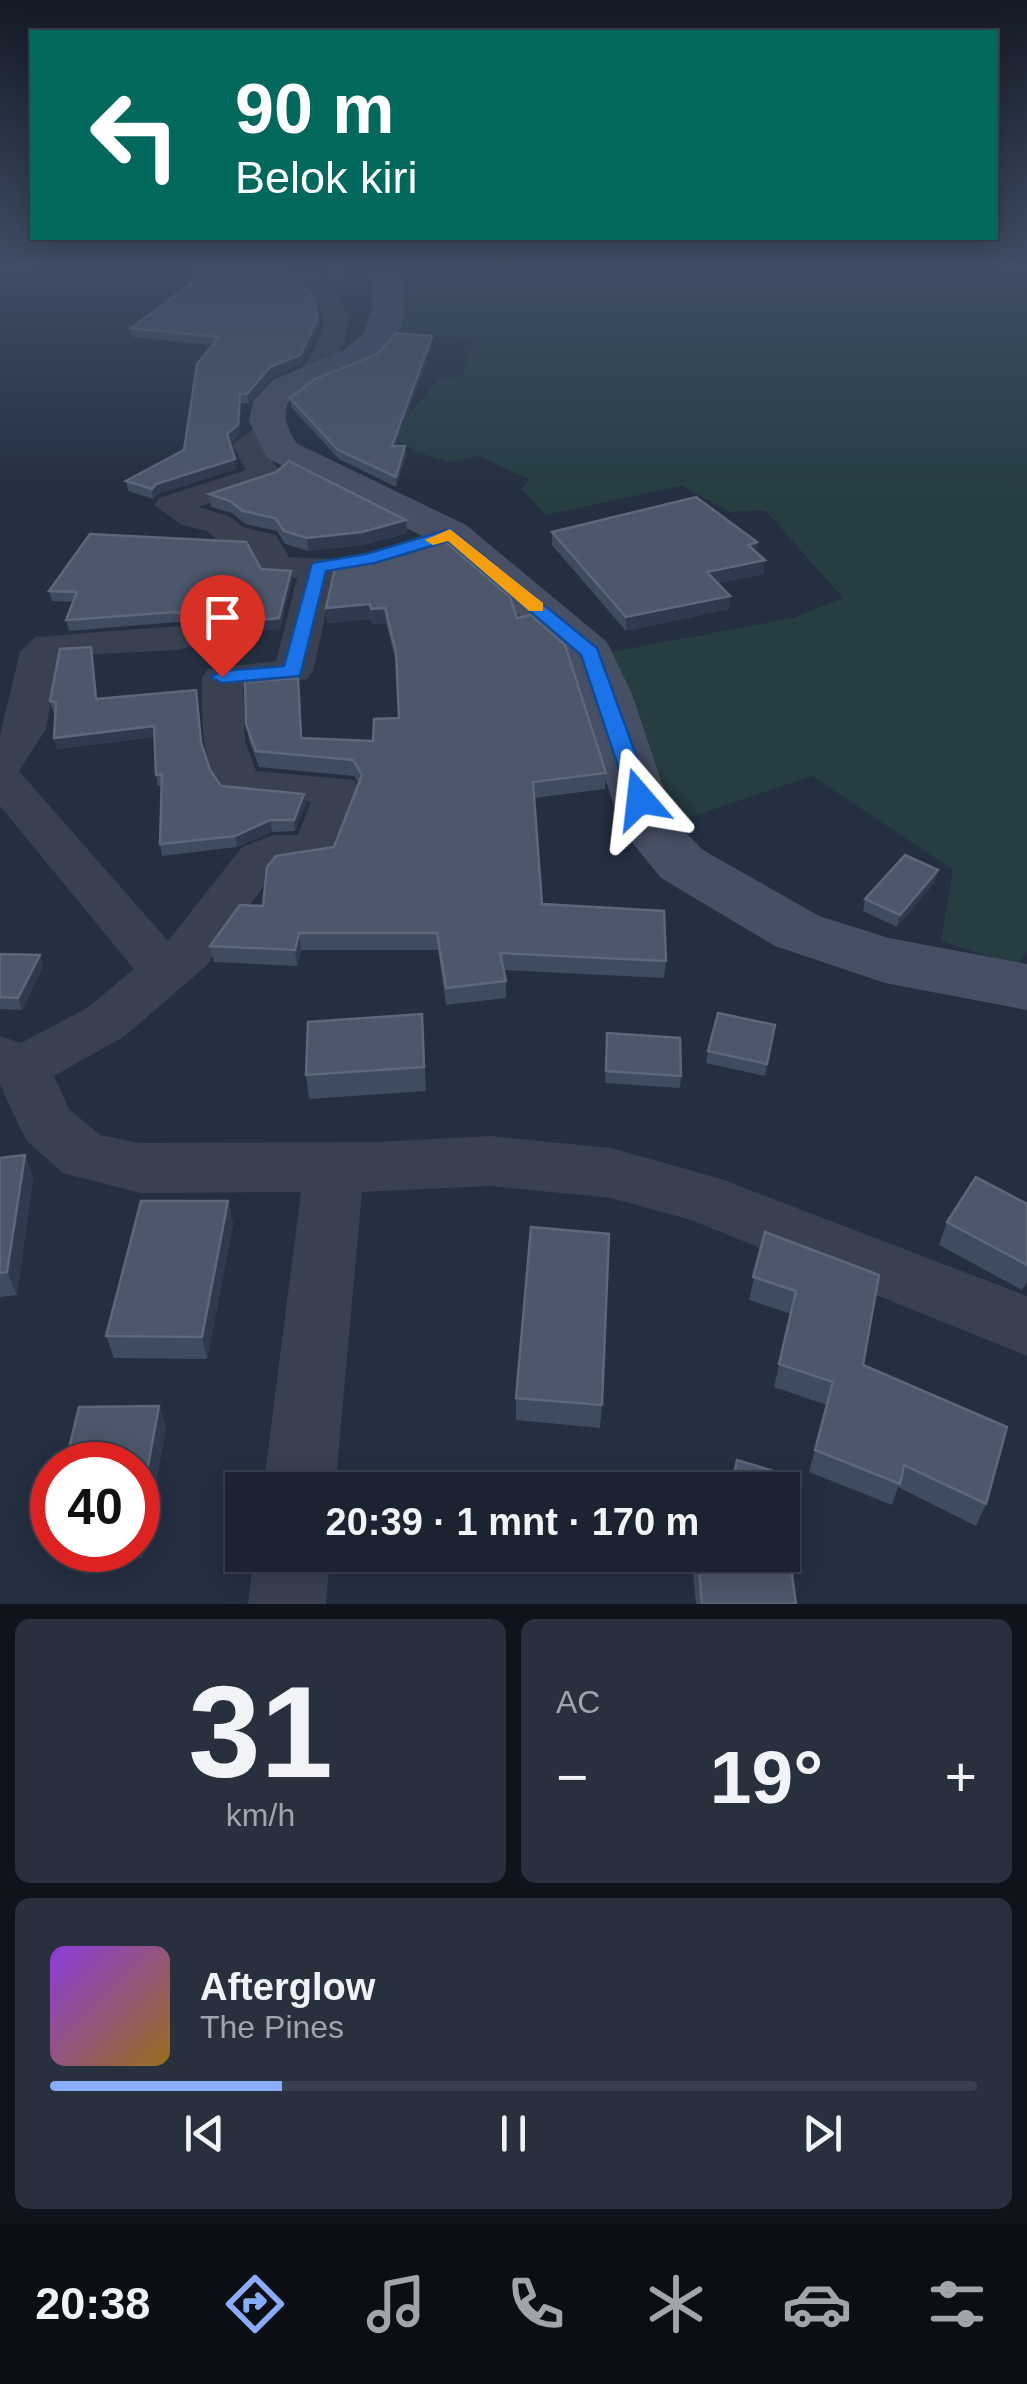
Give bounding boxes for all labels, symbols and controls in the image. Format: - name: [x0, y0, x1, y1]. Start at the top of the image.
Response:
- icon: left: [70, 70, 200, 200]
- text: 90 m: [235, 70, 395, 148]
- text: Belok kiri: [235, 152, 418, 203]
- pin: [180, 575, 265, 678]
- icon: arrive: [195, 590, 250, 645]
- position arrow: [588, 747, 692, 851]
- speed limit sign: 40: [30, 1442, 160, 1572]
- text: 20:39 · 1 mnt · 170 m: [326, 1501, 699, 1543]
- text: 31: [188, 1659, 333, 1805]
- text: AC: [556, 1684, 600, 1720]
- text: 19°: [710, 1735, 823, 1819]
- text: −: [556, 1746, 588, 1808]
- text: +: [945, 1746, 977, 1808]
- text: km/h: [226, 1797, 295, 1833]
- text: Afterglow: [200, 1966, 375, 2008]
- text: The Pines: [200, 2009, 344, 2045]
- icon: previous: [177, 2106, 232, 2161]
- icon: pause: [486, 2106, 541, 2161]
- icon: next: [795, 2106, 850, 2161]
- icon: directions: [220, 2269, 290, 2339]
- icon: music: [361, 2269, 431, 2339]
- icon: phone: [501, 2269, 571, 2339]
- icon: climate: [641, 2269, 711, 2339]
- icon: car: [782, 2269, 852, 2339]
- icon: filters: [922, 2269, 992, 2339]
- text: 20:38: [35, 2278, 150, 2329]

